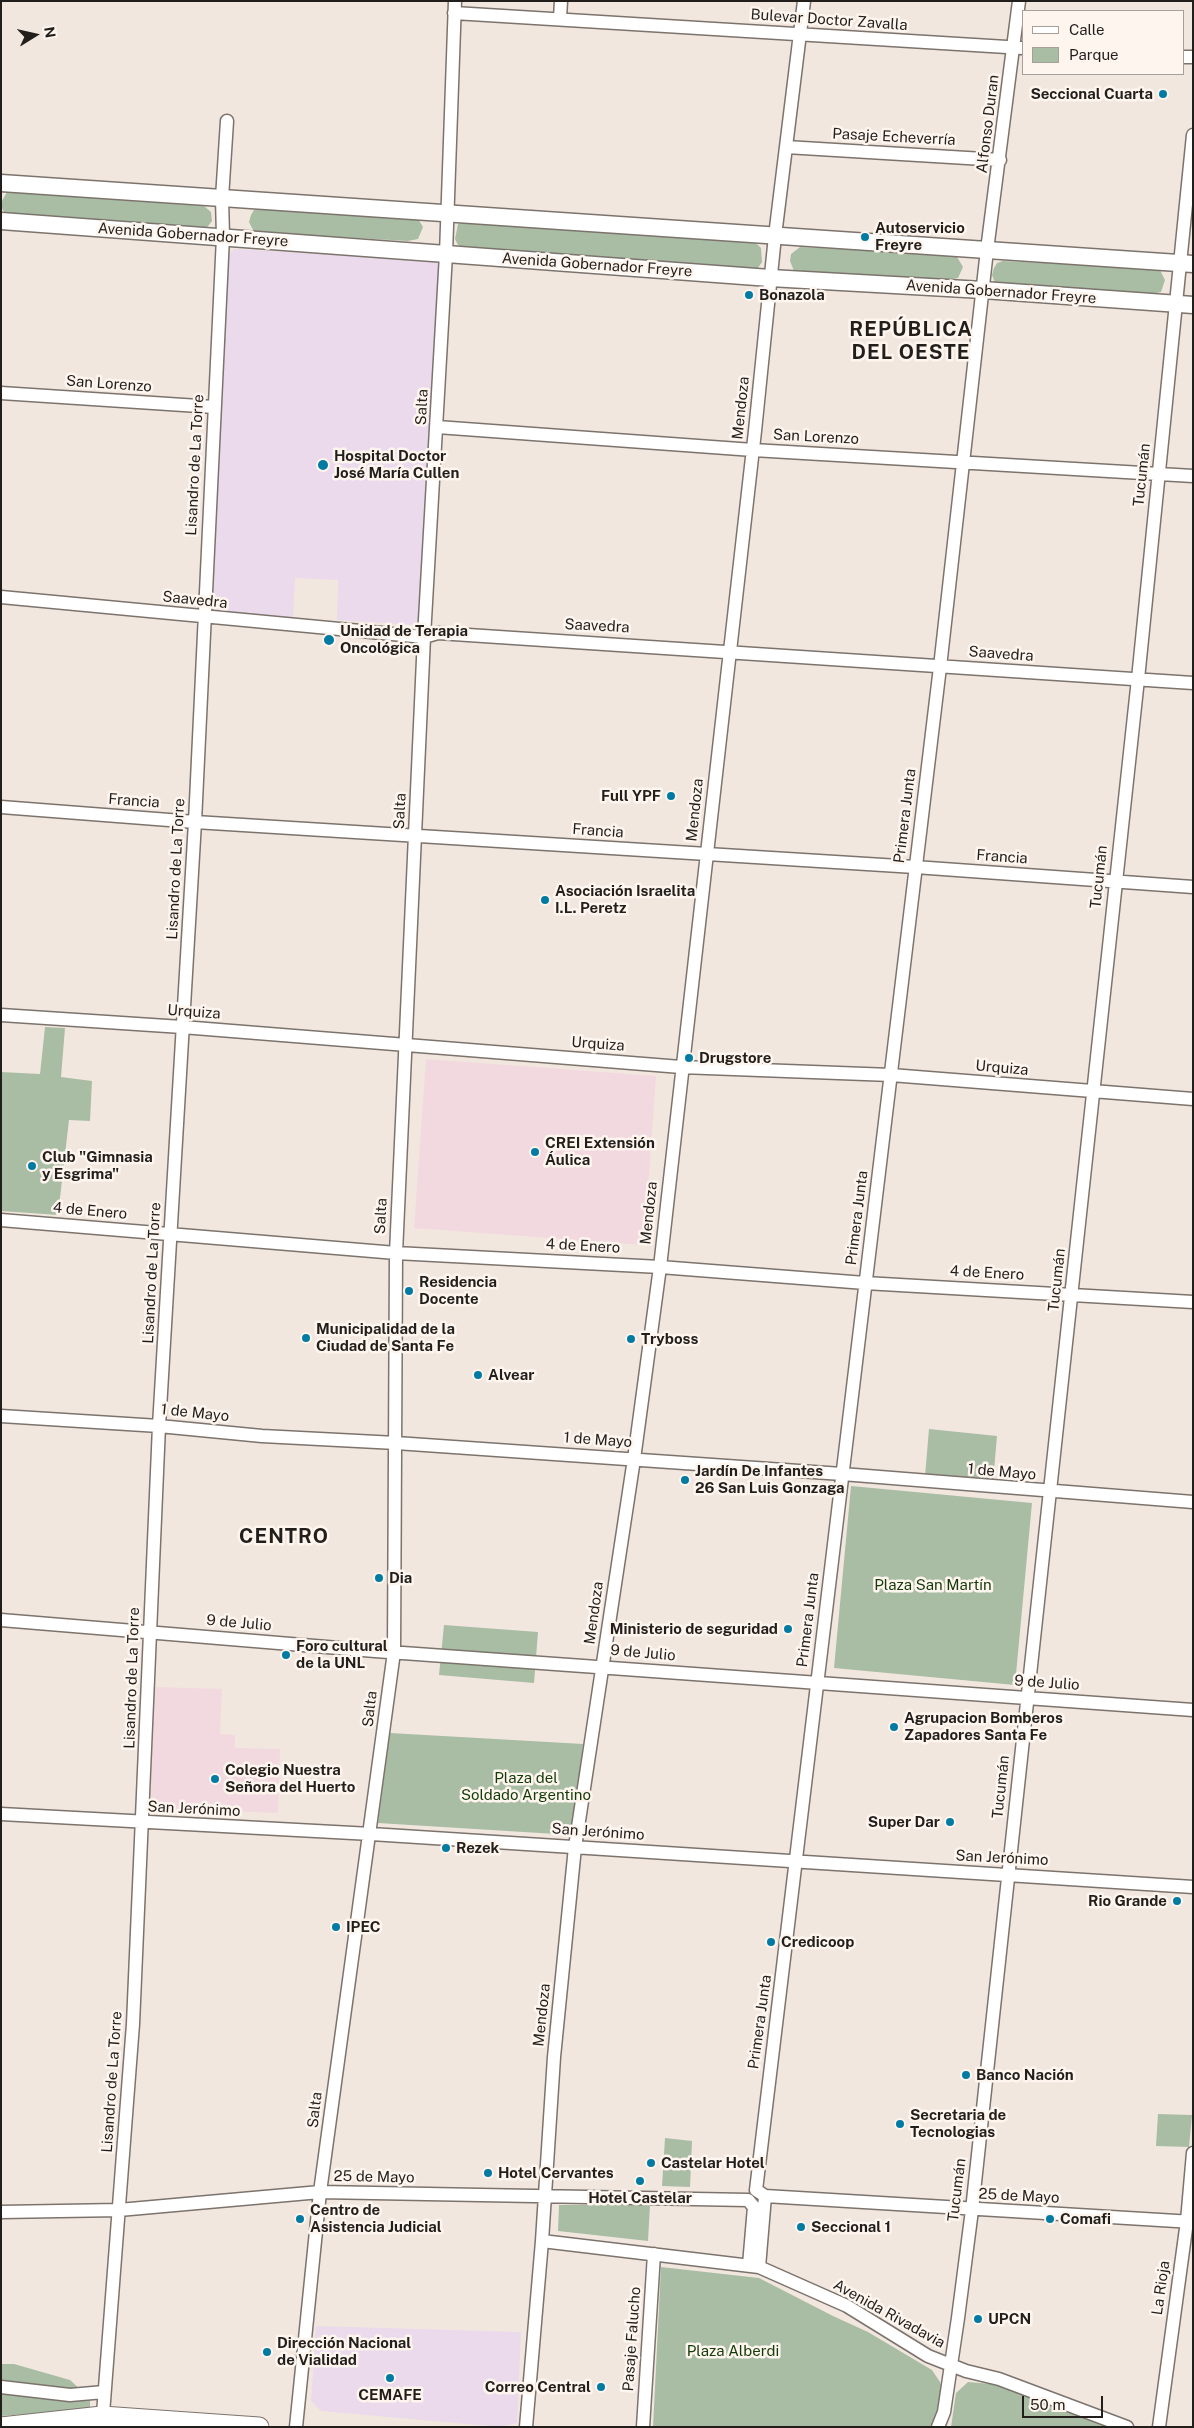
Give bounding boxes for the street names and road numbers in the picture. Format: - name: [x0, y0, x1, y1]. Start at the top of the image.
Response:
- street label: Bulevar Doctor Zavalla: [750, 6, 908, 34]
- street label: Alfonso Duran: [973, 74, 1003, 174]
- street label: Pasaje Echeverría: [832, 125, 956, 149]
- street label: Avenida Gobernador Freyre: [97, 219, 289, 251]
- street label: Avenida Gobernador Freyre: [501, 249, 693, 281]
- street label: Avenida Gobernador Freyre: [905, 276, 1097, 308]
- street label: San Lorenzo: [66, 372, 152, 396]
- street label: Mendoza: [729, 376, 753, 440]
- street label: Salta: [412, 388, 432, 426]
- street label: Lisandro de La Torre: [182, 394, 208, 536]
- street label: San Lorenzo: [773, 426, 859, 448]
- street label: Tucumán: [1130, 442, 1154, 508]
- street label: Saavedra: [162, 588, 228, 612]
- street label: Saavedra: [564, 615, 630, 637]
- street label: Saavedra: [968, 643, 1034, 665]
- street label: Primera Junta: [890, 768, 920, 864]
- street label: Mendoza: [683, 778, 707, 842]
- street label: Francia: [108, 790, 160, 812]
- street label: Salta: [390, 792, 410, 830]
- street label: Lisandro de La Torre: [163, 798, 189, 940]
- street label: Francia: [572, 820, 624, 842]
- street label: Tucumán: [1087, 844, 1111, 910]
- street label: Francia: [976, 846, 1028, 868]
- street label: Urquiza: [167, 1001, 221, 1023]
- street label: Urquiza: [571, 1033, 625, 1055]
- street label: Urquiza: [975, 1057, 1029, 1079]
- street label: Primera Junta: [842, 1170, 872, 1266]
- street label: Mendoza: [637, 1181, 661, 1245]
- street label: Salta: [371, 1197, 391, 1235]
- street label: 4 de Enero: [52, 1199, 128, 1223]
- street label: Lisandro de La Torre: [139, 1202, 165, 1344]
- street label: 4 de Enero: [545, 1235, 621, 1257]
- street label: Tucumán: [1045, 1247, 1069, 1313]
- street label: 4 de Enero: [949, 1262, 1025, 1284]
- street label: 1 de Mayo: [160, 1400, 230, 1426]
- street label: 1 de Mayo: [563, 1429, 633, 1451]
- street label: 1 de Mayo: [967, 1460, 1037, 1484]
- street label: Primera Junta: [793, 1572, 823, 1668]
- street label: Mendoza: [581, 1580, 607, 1646]
- street label: Lisandro de La Torre: [121, 1607, 143, 1749]
- street label: 9 de Julio: [206, 1611, 272, 1635]
- street label: 9 de Julio: [610, 1641, 676, 1665]
- street label: 9 de Julio: [1014, 1672, 1080, 1694]
- street label: Salta: [359, 1690, 381, 1728]
- street label: Tucumán: [989, 1754, 1013, 1820]
- street label: San Jerónimo: [147, 1798, 241, 1820]
- street label: San Jerónimo: [551, 1820, 645, 1844]
- street label: San Jerónimo: [955, 1847, 1049, 1869]
- street label: Primera Junta: [744, 1974, 776, 2070]
- street label: Mendoza: [530, 1983, 554, 2047]
- street label: Lisandro de La Torre: [98, 2011, 126, 2153]
- street label: Salta: [304, 2091, 326, 2129]
- street label: Tucumán: [944, 2157, 970, 2223]
- street label: 25 de Mayo: [333, 2167, 415, 2187]
- street label: 25 de Mayo: [978, 2185, 1060, 2207]
- street label: La Rioja: [1148, 2260, 1174, 2316]
- street label: Avenida Rivadavia: [830, 2276, 948, 2352]
- street label: Pasaje Falucho: [619, 2286, 645, 2392]

